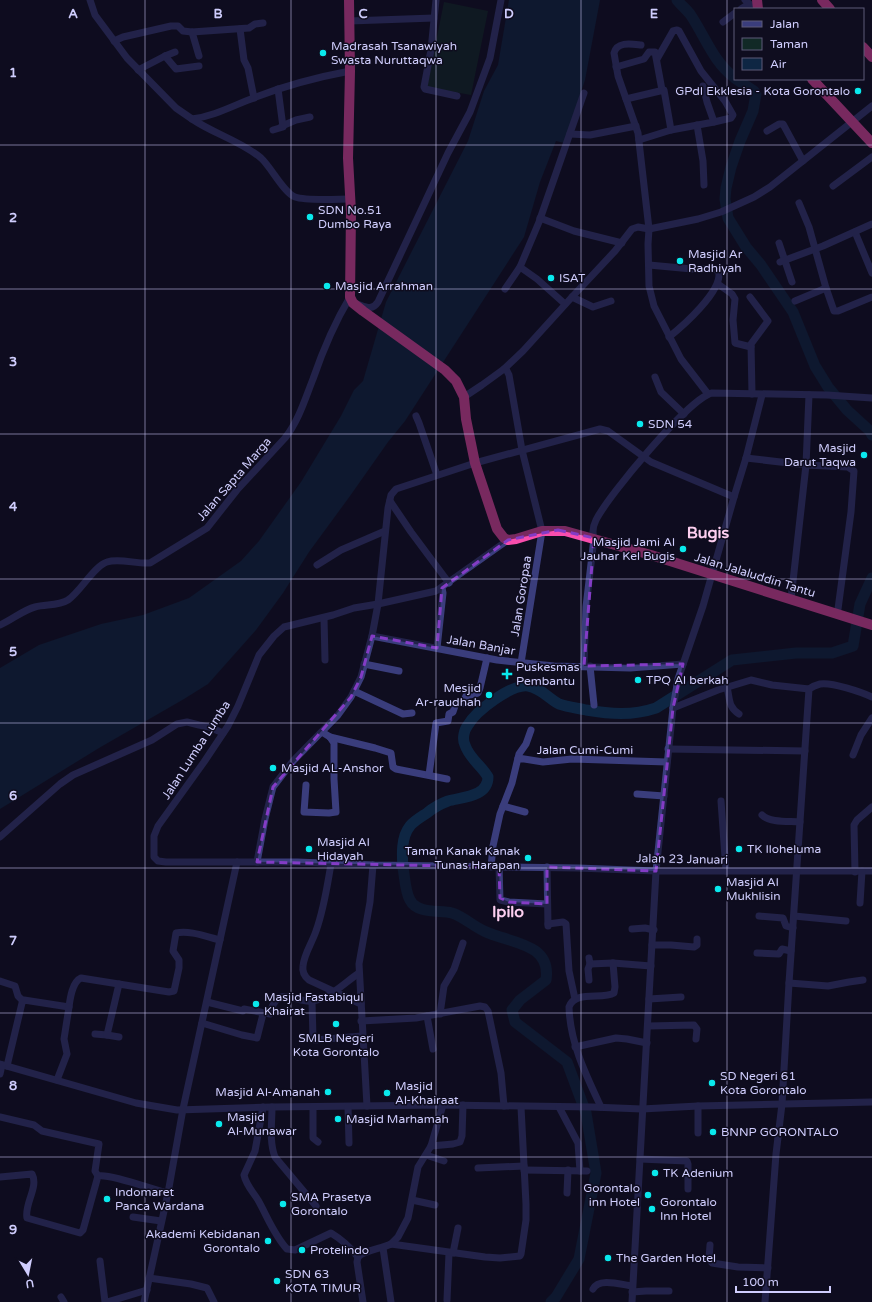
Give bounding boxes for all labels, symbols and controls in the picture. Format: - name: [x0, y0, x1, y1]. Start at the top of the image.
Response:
- text: A: [68, 6, 78, 22]
- text: B: [213, 6, 223, 22]
- text: C: [358, 6, 368, 22]
- text: D: [504, 6, 514, 22]
- text: E: [650, 6, 658, 22]
- legend: [734, 8, 864, 80]
- text: Jalan: [770, 17, 799, 31]
- text: Taman: [770, 37, 808, 51]
- place label: Madrasah Tsanawiyah Swasta Nuruttaqwa: [331, 39, 457, 67]
- marker: Madrasah Tsanawiyah Swasta Nuruttaqwa: [318, 48, 328, 58]
- text: Air: [770, 57, 787, 71]
- text: 1: [9, 65, 17, 81]
- place label: GPdI Ekklesia - Kota Gorontalo: [675, 84, 850, 98]
- marker: GPdI Ekklesia - Kota Gorontalo: [853, 86, 863, 96]
- place label: SDN No.51 Dumbo Raya: [318, 203, 392, 231]
- text: 2: [9, 210, 17, 226]
- marker: SDN No.51 Dumbo Raya: [305, 212, 315, 222]
- place label: Masjid Ar Radhiyah: [688, 247, 743, 275]
- marker: Masjid Ar Radhiyah: [675, 256, 685, 266]
- place label: ISAT: [559, 271, 586, 285]
- marker: ISAT: [546, 273, 556, 283]
- place label: Masjid Arrahman: [335, 279, 433, 293]
- marker: Masjid Arrahman: [322, 281, 332, 291]
- text: 3: [9, 354, 17, 370]
- place label: SDN 54: [648, 417, 693, 431]
- marker: SDN 54: [635, 419, 645, 429]
- street label: Jalan Sapta Marga: [194, 435, 274, 523]
- place label: Masjid Darut Taqwa: [784, 441, 856, 469]
- marker: Masjid Darut Taqwa: [859, 450, 869, 460]
- text: 4: [9, 499, 18, 515]
- district label: Bugis: [687, 523, 730, 543]
- place label: Masjid Jami Al Jauhar Kel Bugis: [581, 535, 675, 563]
- marker: Masjid Jami Al Jauhar Kel Bugis: [678, 544, 688, 554]
- street label: Jalan Jalaluddin Tantu: [693, 550, 817, 600]
- street label: Jalan Goropaa: [508, 555, 534, 637]
- street label: Jalan Banjar: [446, 632, 517, 658]
- text: 5: [9, 644, 17, 660]
- place label: Puskesmas Pembantu: [516, 660, 580, 688]
- marker: Puskesmas Pembantu: [501, 668, 513, 680]
- place label: TPQ Al berkah: [646, 673, 729, 687]
- marker: TPQ Al berkah: [633, 675, 643, 685]
- place label: Mesjid Ar-raudhah: [415, 681, 481, 709]
- marker: Mesjid Ar-raudhah: [484, 690, 494, 700]
- street label: Jalan Lumba Lumba: [159, 698, 233, 802]
- street label: Jalan Cumi-Cumi: [537, 743, 633, 757]
- place label: Masjid AL-Anshor: [281, 761, 384, 775]
- marker: Masjid AL-Anshor: [268, 763, 278, 773]
- text: 6: [9, 788, 17, 804]
- place label: Masjid Al Hidayah: [317, 835, 370, 863]
- place label: TK Iloheluma: [747, 842, 821, 856]
- marker: Masjid Al Hidayah: [304, 844, 314, 854]
- place label: Taman Kanak Kanak Tunas Harapan: [405, 844, 520, 872]
- marker: TK Iloheluma: [734, 844, 744, 854]
- street label: Jalan 23 Januari: [636, 851, 728, 867]
- marker: Taman Kanak Kanak Tunas Harapan: [523, 853, 533, 863]
- place label: Masjid Al Mukhlisin: [726, 875, 781, 903]
- marker: Masjid Al Mukhlisin: [713, 884, 723, 894]
- district label: Ipilo: [492, 902, 524, 922]
- text: 7: [9, 933, 17, 949]
- place label: Masjid Fastabiqul Khairat: [264, 990, 363, 1018]
- marker: Masjid Fastabiqul Khairat: [251, 999, 261, 1009]
- marker: SMLB Negeri Kota Gorontalo: [331, 1019, 341, 1029]
- place label: SMLB Negeri Kota Gorontalo: [293, 1031, 379, 1059]
- place label: SD Negeri 61 Kota Gorontalo: [720, 1069, 807, 1097]
- text: 8: [9, 1078, 17, 1094]
- marker: SD Negeri 61 Kota Gorontalo: [707, 1078, 717, 1088]
- place label: Masjid Al-Khairaat: [395, 1079, 459, 1107]
- place label: Masjid Al-Amanah: [215, 1085, 320, 1099]
- marker: Masjid Al-Amanah: [323, 1087, 333, 1097]
- marker: Masjid Al-Khairaat: [382, 1088, 392, 1098]
- place label: Masjid Al-Munawar: [227, 1110, 297, 1138]
- place label: Masjid Marhamah: [346, 1112, 449, 1126]
- marker: Masjid Marhamah: [333, 1114, 343, 1124]
- marker: Masjid Al-Munawar: [214, 1119, 224, 1129]
- place label: BNNP GORONTALO: [721, 1125, 839, 1139]
- marker: BNNP GORONTALO: [708, 1127, 718, 1137]
- place label: TK Adenium: [663, 1166, 733, 1180]
- marker: TK Adenium: [650, 1168, 660, 1178]
- place label: Gorontalo inn Hotel: [583, 1181, 640, 1209]
- place label: Indomaret Panca Wardana: [115, 1185, 204, 1213]
- place label: SMA Prasetya Gorontalo: [291, 1190, 372, 1218]
- marker: Gorontalo inn Hotel: [643, 1190, 653, 1200]
- marker: Indomaret Panca Wardana: [102, 1194, 112, 1204]
- place label: Gorontalo Inn Hotel: [660, 1195, 717, 1223]
- marker: SMA Prasetya Gorontalo: [278, 1199, 288, 1209]
- marker: Gorontalo Inn Hotel: [647, 1204, 657, 1214]
- text: 9: [9, 1222, 17, 1238]
- place label: Akademi Kebidanan Gorontalo: [145, 1227, 260, 1255]
- marker: Akademi Kebidanan Gorontalo: [263, 1236, 273, 1246]
- place label: Protelindo: [310, 1243, 369, 1257]
- marker: Protelindo: [297, 1245, 307, 1255]
- place label: The Garden Hotel: [616, 1251, 716, 1265]
- marker: The Garden Hotel: [603, 1253, 613, 1263]
- north arrow: [8, 1254, 48, 1294]
- place label: SDN 63 KOTA TIMUR: [285, 1267, 361, 1295]
- scale bar: [736, 1268, 830, 1294]
- text: 100 m: [742, 1275, 779, 1289]
- text: U: [24, 1276, 35, 1290]
- marker: SDN 63 KOTA TIMUR: [272, 1276, 282, 1286]

